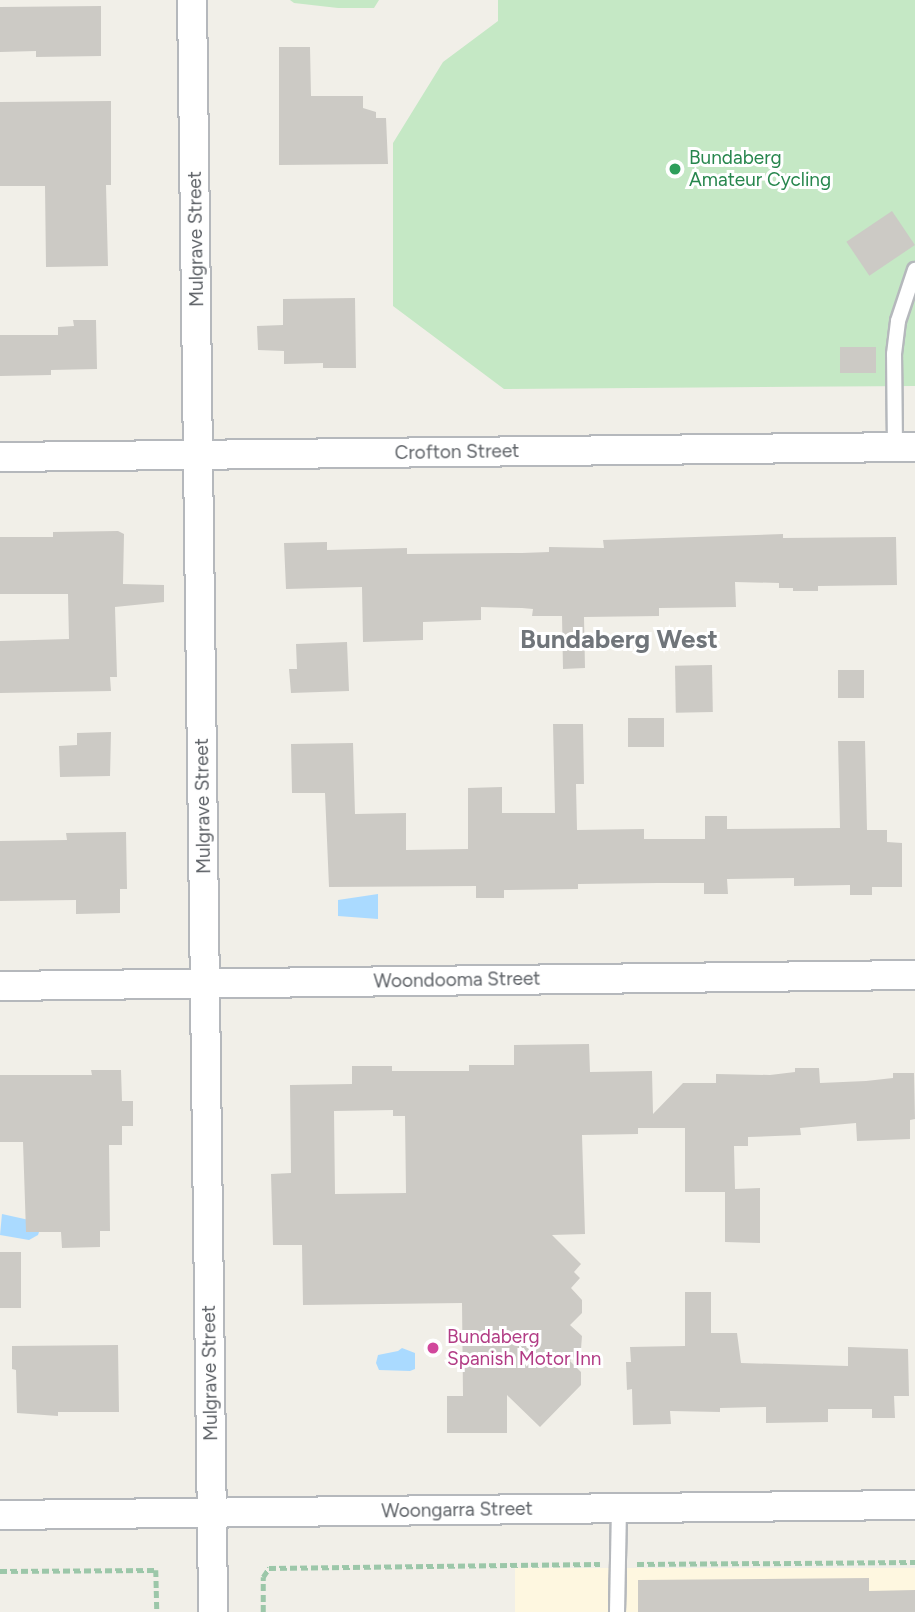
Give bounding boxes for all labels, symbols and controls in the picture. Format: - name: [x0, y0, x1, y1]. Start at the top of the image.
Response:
- place label: Bundaberg Amateur Cycling: [689, 147, 831, 191]
- marker: Bundaberg Amateur Cycling: [667, 161, 683, 177]
- street label: Mulgrave Street: [183, 171, 209, 307]
- street label: Crofton Street: [394, 440, 520, 464]
- district label: Bundaberg West: [520, 624, 718, 656]
- street label: Mulgrave Street: [190, 738, 216, 874]
- street label: Woondooma Street: [373, 967, 541, 993]
- street label: Mulgrave Street: [197, 1305, 223, 1441]
- place label: Bundaberg Spanish Motor Inn: [447, 1326, 601, 1370]
- marker: Bundaberg Spanish Motor Inn: [425, 1340, 441, 1356]
- street label: Woongarra Street: [381, 1497, 533, 1523]

